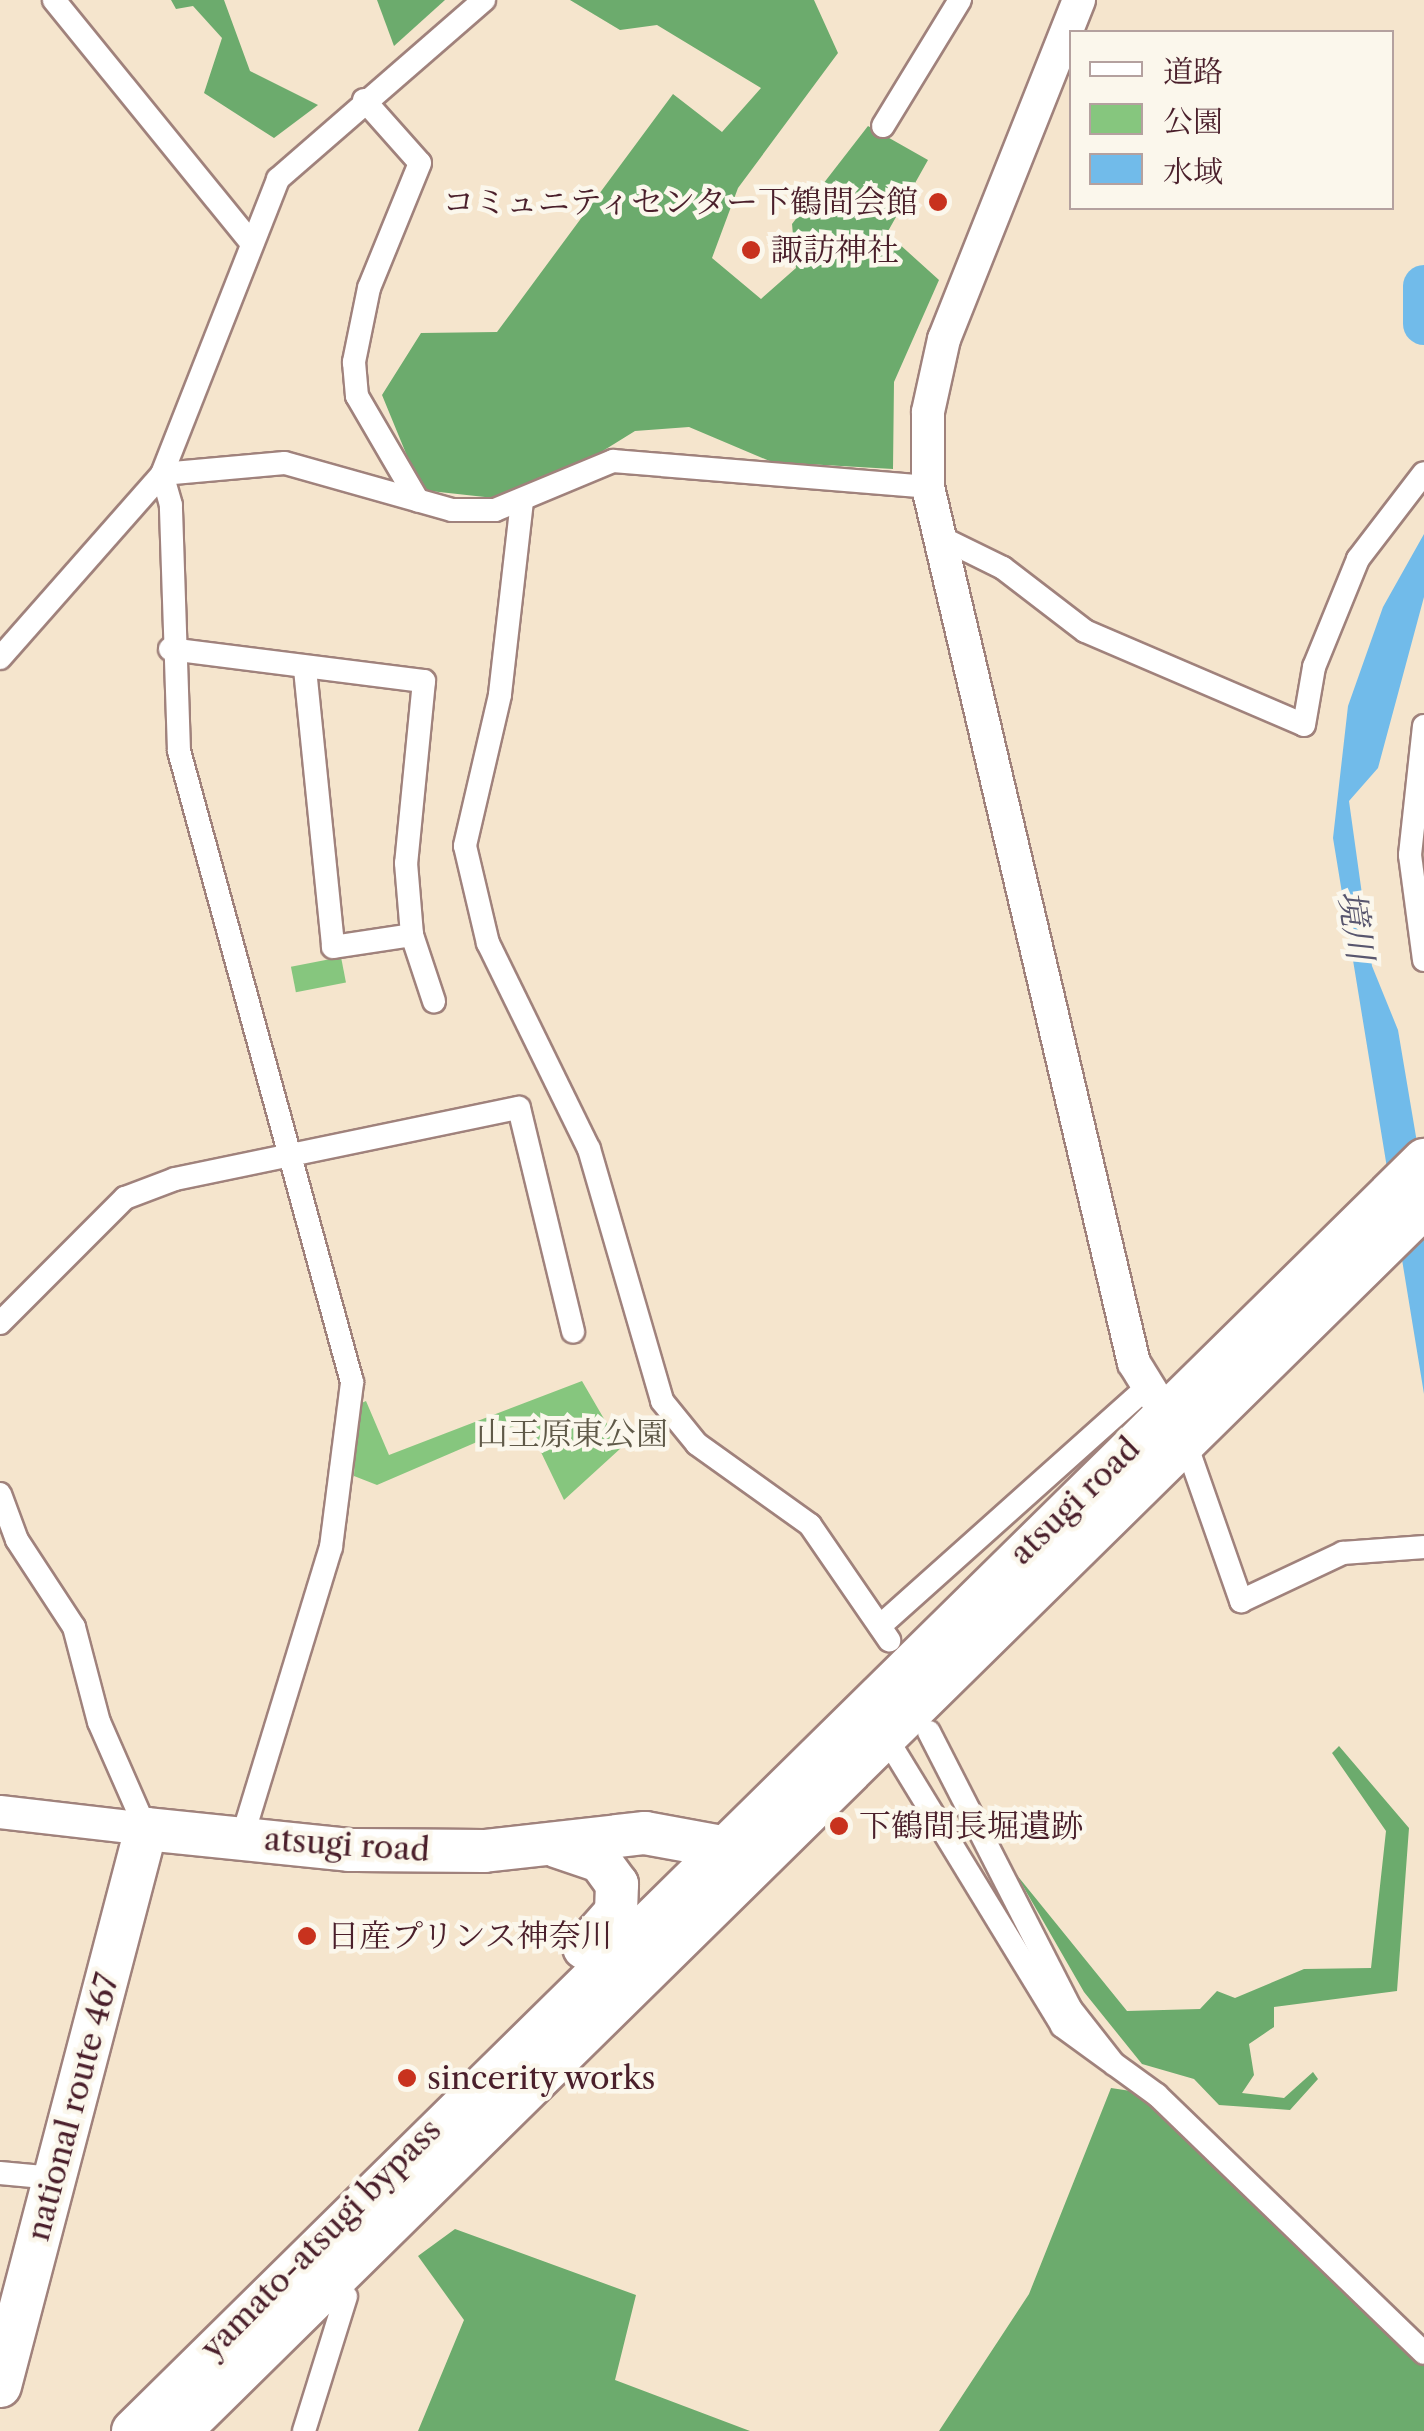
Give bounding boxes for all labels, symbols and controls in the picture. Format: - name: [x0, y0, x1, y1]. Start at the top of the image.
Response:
- legend: [1069, 30, 1394, 210]
- text: 道路: [1163, 53, 1223, 90]
- text: 公園: [1163, 103, 1223, 140]
- text: 水域: [1163, 153, 1223, 190]
- place label: コミュニティセンター下鶴間会館: [438, 183, 918, 221]
- marker: コミュニティセンター下鶴間会館: [927, 191, 949, 213]
- place label: 諏訪神社: [771, 231, 899, 269]
- marker: 諏訪神社: [740, 239, 762, 261]
- water label: 境川: [1330, 887, 1382, 963]
- park label: 山王原東公園: [476, 1415, 668, 1453]
- street label: atsugi road: [1002, 1430, 1148, 1572]
- place label: 下鶴間長堀遺跡: [859, 1807, 1083, 1845]
- marker: 下鶴間長堀遺跡: [828, 1815, 850, 1837]
- street label: atsugi road: [263, 1820, 431, 1870]
- place label: 日産プリンス神奈川: [327, 1917, 615, 1955]
- marker: 日産プリンス神奈川: [296, 1925, 318, 1947]
- street label: national route 467: [19, 1969, 127, 2245]
- place label: sincerity works: [427, 2059, 658, 2097]
- marker: sincerity works: [396, 2067, 418, 2089]
- street label: yamato-atsugi bypass: [193, 2111, 449, 2367]

